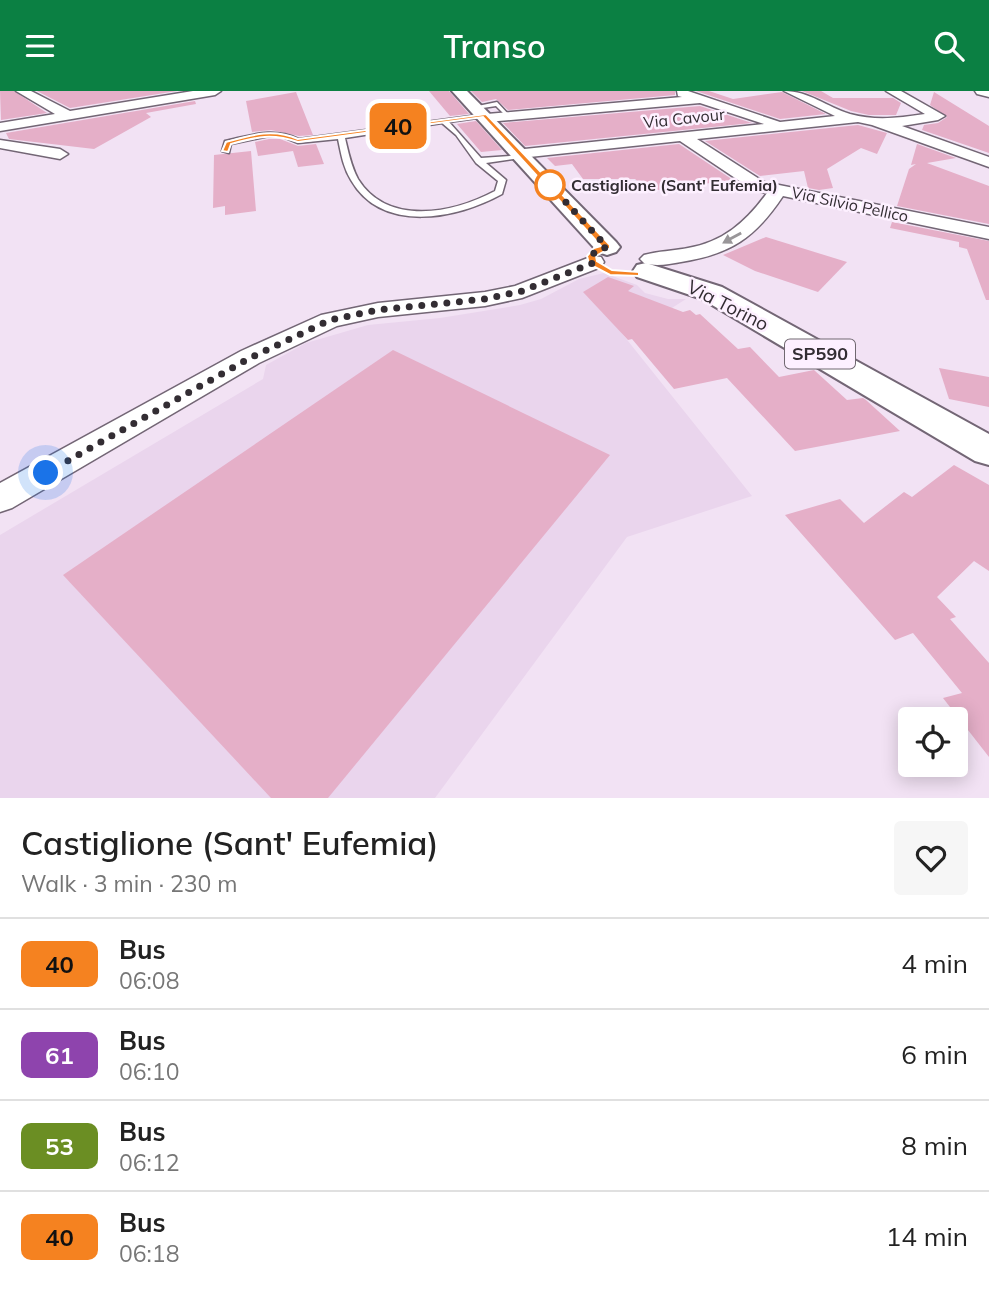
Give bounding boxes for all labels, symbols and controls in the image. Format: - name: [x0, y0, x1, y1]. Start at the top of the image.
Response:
- text: Transo: [444, 26, 545, 66]
- icon: menu: [21, 27, 59, 65]
- icon: search: [930, 27, 968, 65]
- line badge: 40: [366, 103, 430, 149]
- street label: Via Cavour: [642, 104, 726, 132]
- text: 40: [384, 111, 412, 141]
- marker: Castiglione (Sant' Eufemia): [535, 170, 565, 200]
- place label: Castiglione (Sant' Eufemia): [571, 175, 778, 195]
- street label: Via Silvio Pellico: [790, 182, 910, 226]
- one-way arrow: [722, 232, 741, 244]
- street label: Via Torino: [683, 274, 773, 336]
- road number: SP590: [785, 339, 855, 369]
- your location: [28, 455, 63, 490]
- map controls: [898, 707, 968, 777]
- button: locate: [898, 707, 968, 777]
- button: heart: [894, 821, 968, 895]
- text: Castiglione (Sant' Eufemia): [21, 822, 439, 863]
- text: Walk · 3 min · 230 m: [21, 869, 238, 898]
- text: Bus: [119, 933, 165, 966]
- text: 4 min: [901, 947, 968, 980]
- text: 40: [45, 949, 74, 979]
- text: 06:08: [119, 966, 179, 995]
- text: Bus: [119, 1024, 165, 1057]
- text: 6 min: [901, 1038, 968, 1071]
- text: 61: [45, 1040, 74, 1070]
- text: 06:10: [119, 1057, 179, 1086]
- text: Bus: [119, 1115, 165, 1148]
- text: 8 min: [901, 1129, 968, 1162]
- text: 53: [45, 1131, 74, 1161]
- text: 06:12: [119, 1148, 179, 1177]
- text: Bus: [119, 1206, 165, 1239]
- text: 14 min: [886, 1220, 968, 1253]
- text: 40: [45, 1222, 74, 1252]
- text: 06:18: [119, 1239, 179, 1268]

